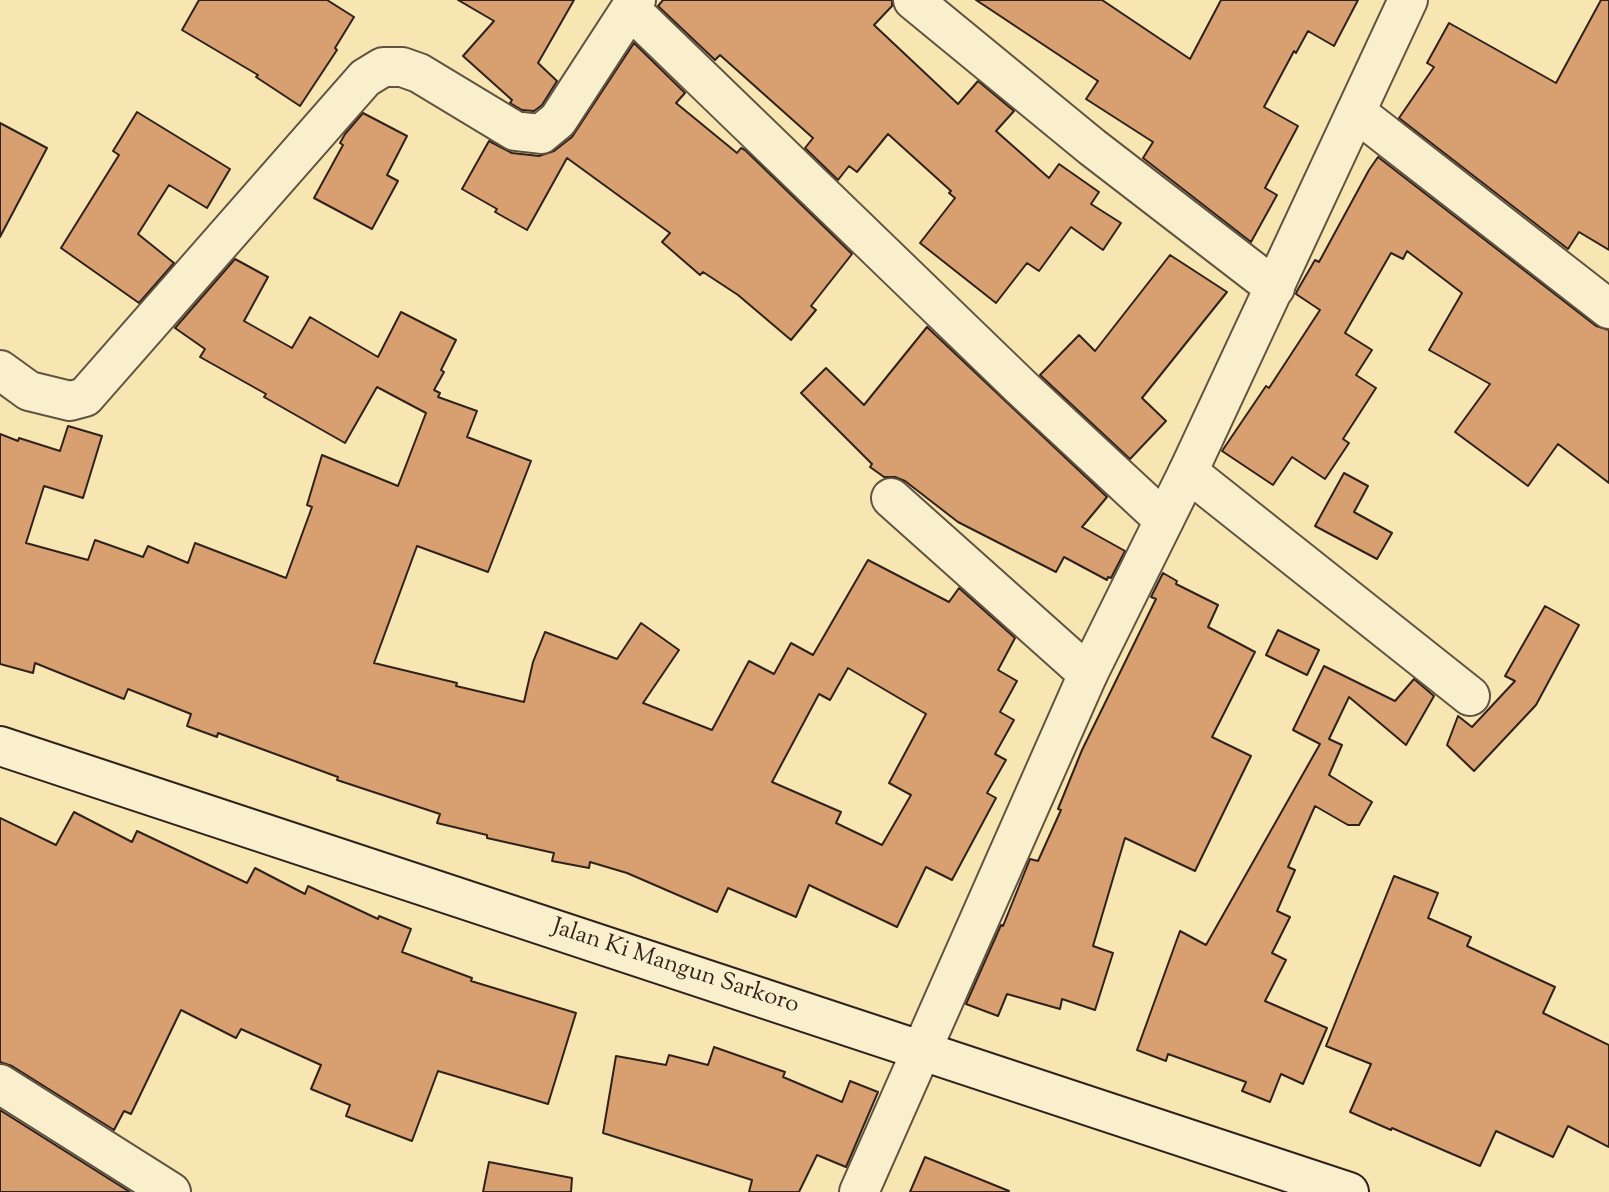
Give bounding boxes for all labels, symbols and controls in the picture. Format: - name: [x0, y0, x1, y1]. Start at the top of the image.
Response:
- street label: Jalan Ki Mangun Sarkoro: [548, 914, 802, 1022]

